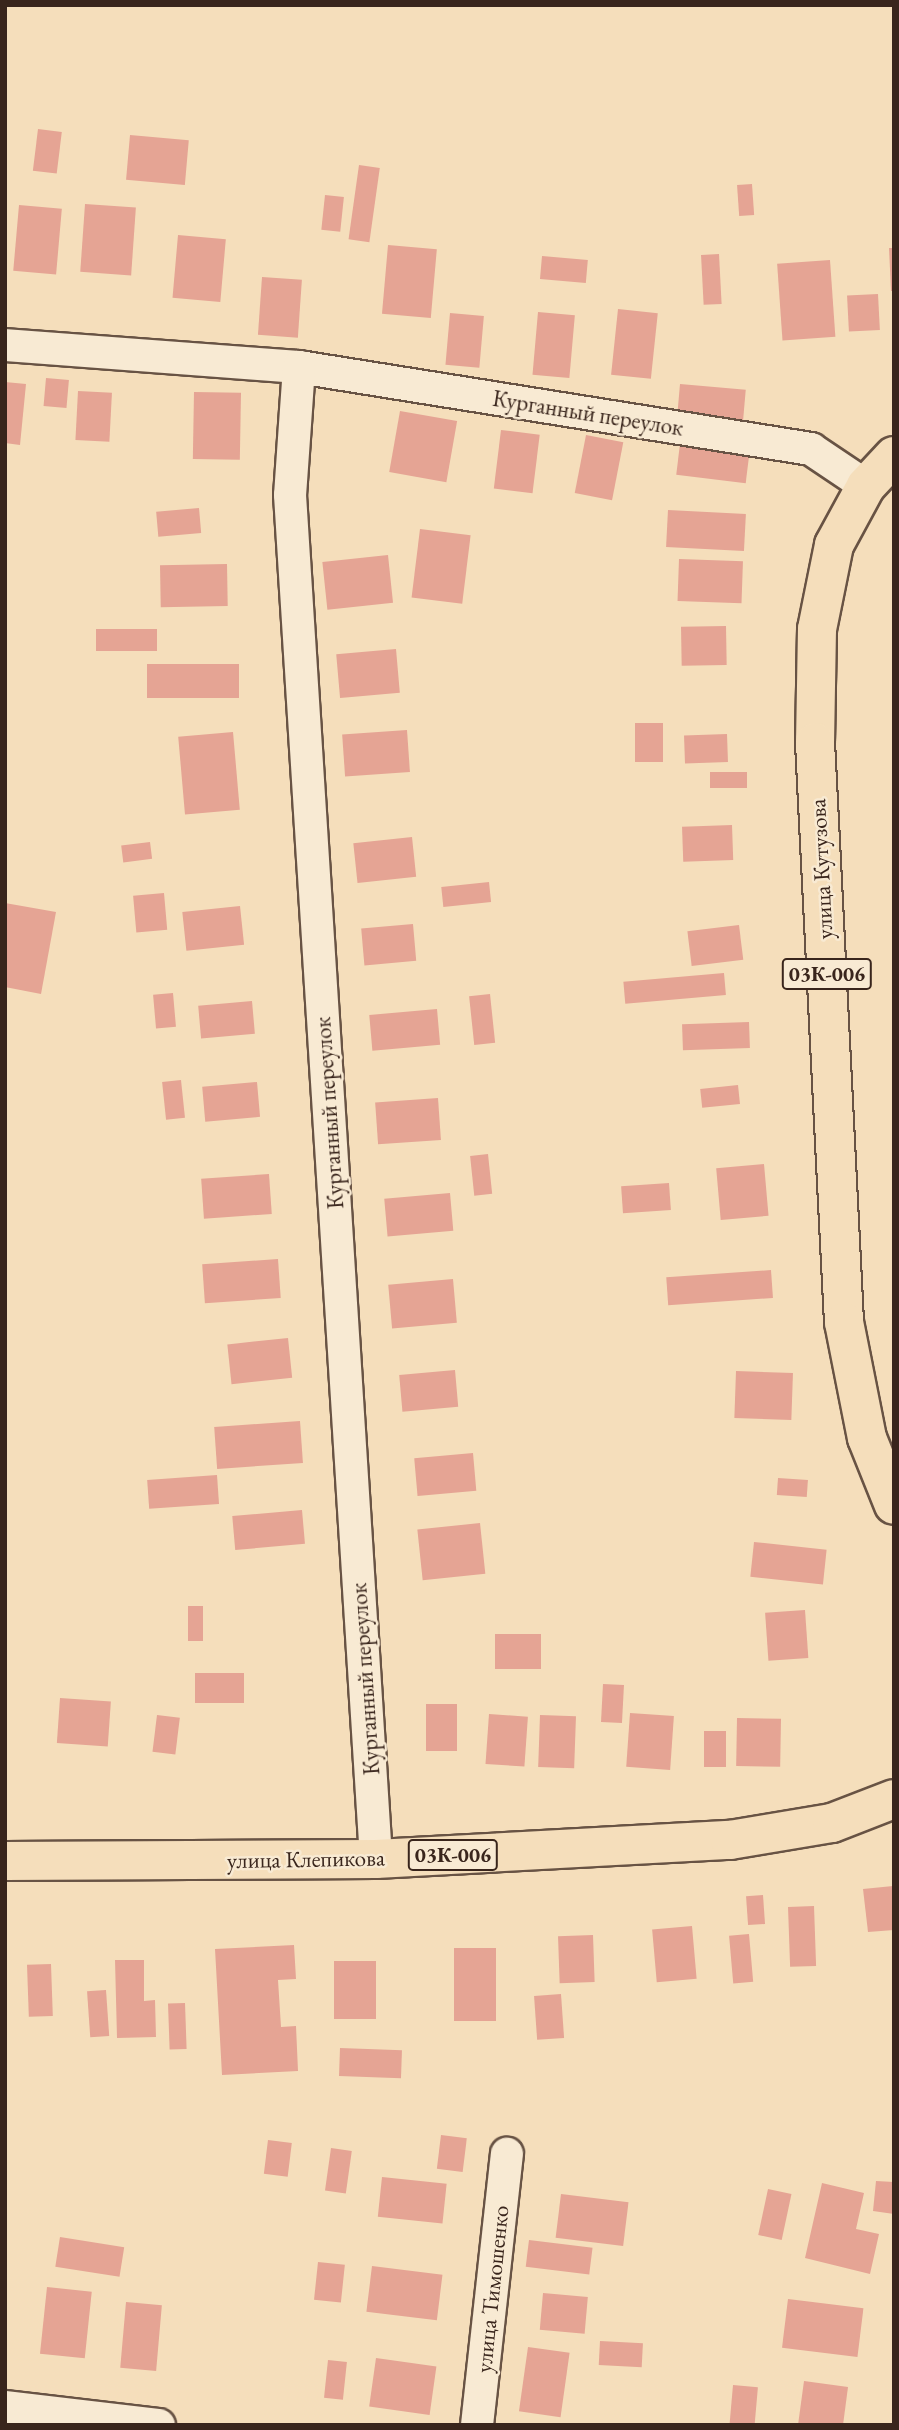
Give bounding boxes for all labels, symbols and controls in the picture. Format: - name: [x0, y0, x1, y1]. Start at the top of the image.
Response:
- street label: Курганный переулок: [491, 384, 685, 442]
- street label: улица Кутузова: [804, 798, 838, 940]
- road number: 03К-006: [782, 956, 872, 992]
- street label: Курганный переулок: [309, 1016, 349, 1210]
- street label: Курганный переулок: [345, 1582, 385, 1776]
- road number: 03К-006: [407, 1838, 498, 1872]
- street label: улица Клепикова: [227, 1844, 385, 1874]
- street label: улица Тимошенко: [469, 2204, 515, 2374]

